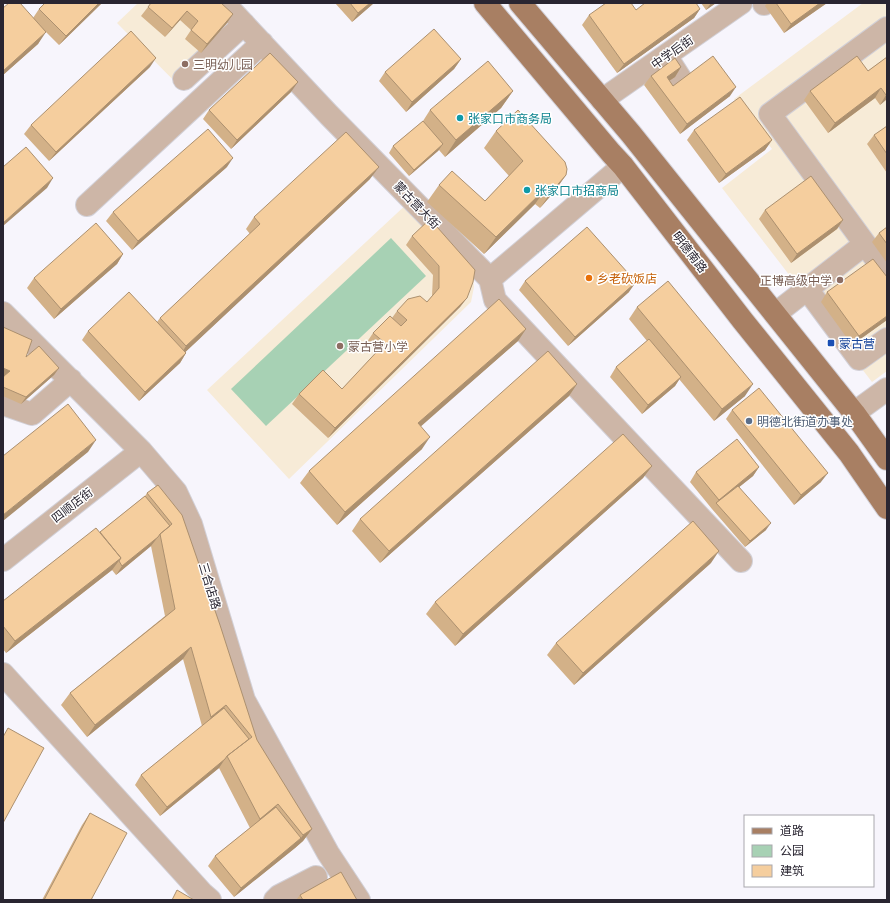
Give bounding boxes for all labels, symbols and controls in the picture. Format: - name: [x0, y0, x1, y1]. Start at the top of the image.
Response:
- street label: 中学后街: [648, 32, 696, 72]
- place label: 三明幼儿园: [193, 57, 253, 72]
- marker: 三明幼儿园: [180, 59, 190, 69]
- place label: 张家口市商务局: [468, 111, 552, 126]
- marker: 张家口市商务局: [455, 113, 465, 123]
- street label: 蒙古营大街: [391, 178, 443, 232]
- place label: 张家口市招商局: [535, 183, 619, 198]
- marker: 张家口市招商局: [522, 185, 532, 195]
- street label: 明德南路: [669, 228, 711, 276]
- place label: 乡老砍饭店: [597, 271, 657, 286]
- marker: 乡老砍饭店: [584, 273, 594, 283]
- place label: 正博高级中学: [760, 273, 832, 288]
- marker: 正博高级中学: [835, 275, 845, 285]
- place label: 蒙古营: [839, 336, 875, 351]
- marker: 蒙古营: [826, 338, 836, 348]
- place label: 蒙古营小学: [348, 339, 408, 354]
- marker: 蒙古营小学: [335, 341, 345, 351]
- place label: 明德北街道办事处: [757, 414, 853, 429]
- marker: 明德北街道办事处: [744, 416, 754, 426]
- street label: 四顺店街: [48, 484, 96, 526]
- street label: 三合店路: [196, 561, 224, 611]
- legend: [744, 815, 874, 887]
- text: 道路: [780, 823, 804, 838]
- text: 公园: [780, 843, 804, 858]
- text: 建筑: [780, 863, 804, 878]

